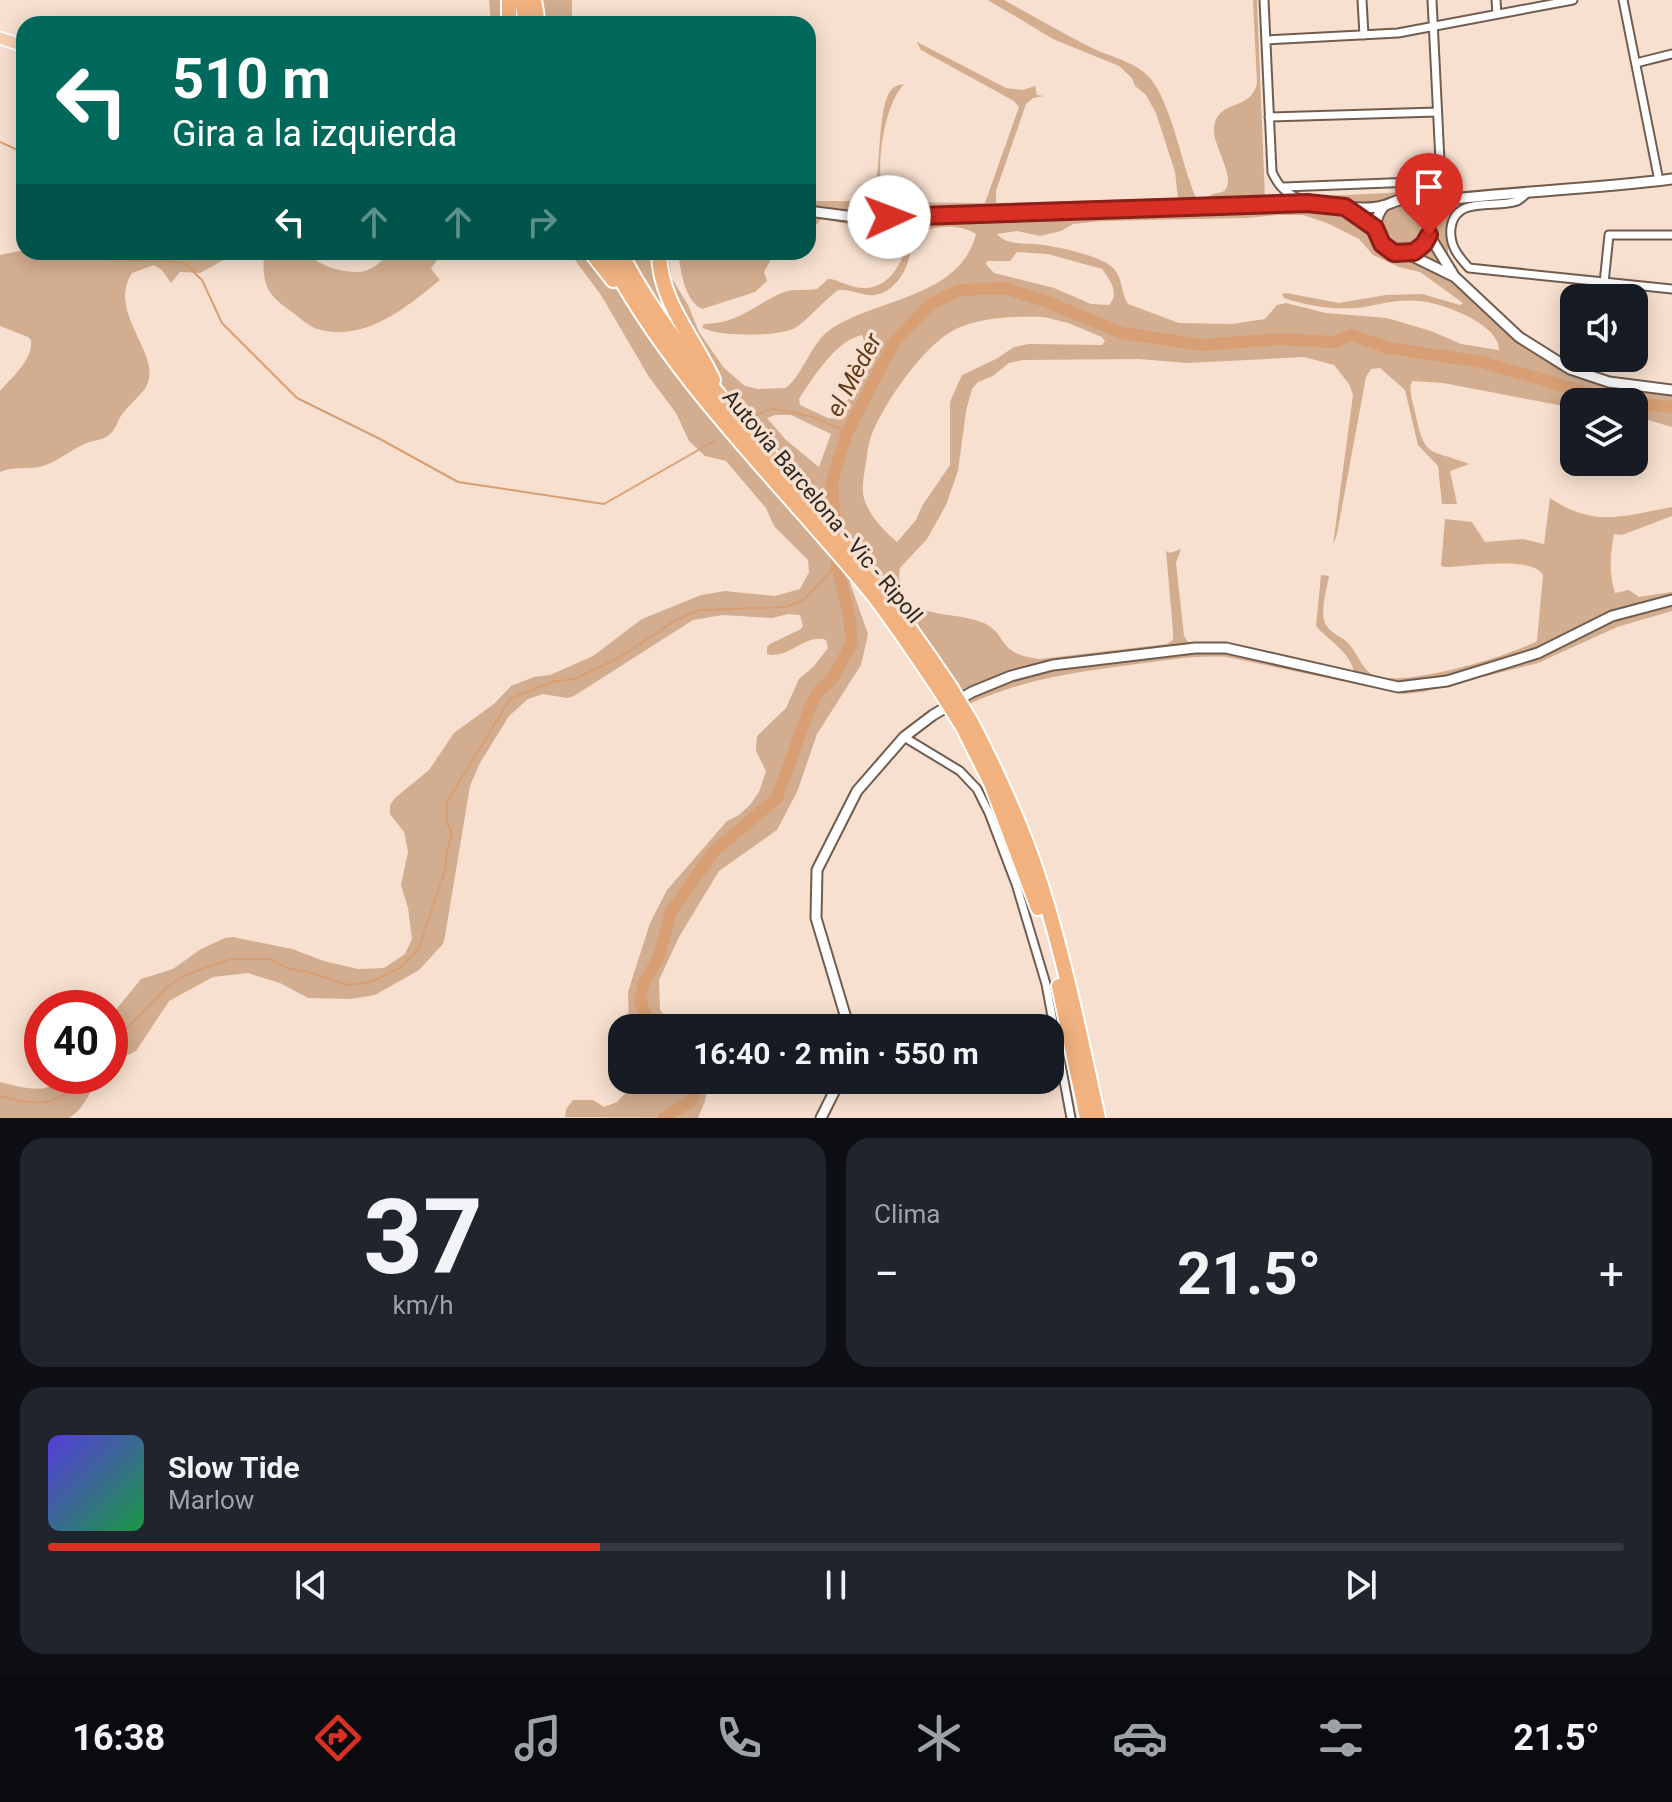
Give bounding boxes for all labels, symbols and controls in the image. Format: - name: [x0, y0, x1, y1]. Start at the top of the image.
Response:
- text: 510 m: [172, 46, 331, 112]
- icon: left: [40, 48, 144, 152]
- text: Gira a la izquierda: [172, 113, 457, 155]
- pin: [1395, 153, 1463, 235]
- icon: arrive: [1407, 165, 1451, 209]
- position arrow: [847, 175, 931, 259]
- icon: left: [268, 200, 312, 244]
- icon: ahead: [352, 200, 396, 244]
- icon: ahead: [436, 200, 480, 244]
- icon: right: [520, 200, 564, 244]
- map controls: [1560, 284, 1648, 476]
- button: sound: [1560, 284, 1648, 372]
- water label: el Mèder: [821, 328, 888, 421]
- street label: Autovia Barcelona - Vic - Ripoll: [718, 385, 928, 628]
- button: layers: [1560, 388, 1648, 476]
- speed limit sign: 40: [24, 990, 128, 1094]
- text: 16:40 · 2 min · 550 m: [693, 1036, 979, 1071]
- text: 37: [363, 1177, 483, 1298]
- text: Clima: [874, 1199, 941, 1229]
- text: 21.5°: [1177, 1238, 1321, 1309]
- text: −: [874, 1248, 899, 1300]
- text: +: [1599, 1248, 1624, 1300]
- text: km/h: [392, 1290, 454, 1320]
- text: Slow Tide: [168, 1450, 300, 1485]
- text: Marlow: [168, 1485, 254, 1515]
- icon: previous: [289, 1563, 333, 1607]
- icon: pause: [814, 1563, 858, 1607]
- icon: next: [1339, 1563, 1383, 1607]
- icon: directions: [310, 1710, 366, 1766]
- icon: music: [510, 1710, 566, 1766]
- icon: phone: [711, 1710, 767, 1766]
- icon: climate: [911, 1710, 967, 1766]
- icon: car: [1112, 1710, 1168, 1766]
- icon: filters: [1313, 1710, 1369, 1766]
- text: 16:38: [72, 1717, 165, 1759]
- text: 21.5°: [1513, 1717, 1600, 1759]

